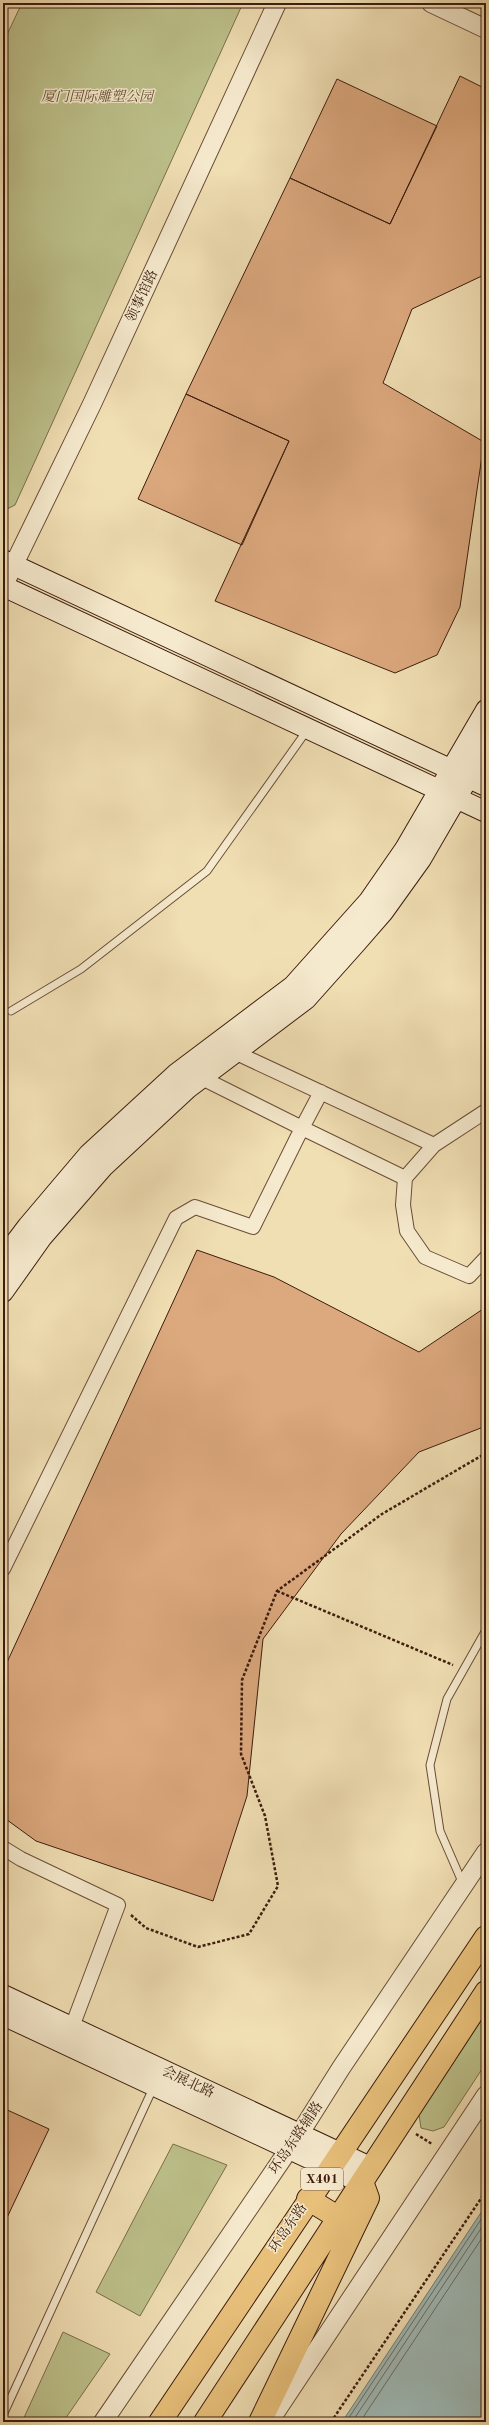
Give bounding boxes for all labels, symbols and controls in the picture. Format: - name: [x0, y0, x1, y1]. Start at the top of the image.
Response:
- park label: 厦门国际雕塑公园: [41, 89, 155, 104]
- street label: 领事馆路: [123, 267, 160, 324]
- street label: 会展北路: [160, 2063, 217, 2100]
- street label: 环岛东路辅路: [266, 2099, 325, 2177]
- road number: X401: [301, 2168, 343, 2190]
- street label: 环岛东路: [266, 2200, 309, 2255]

